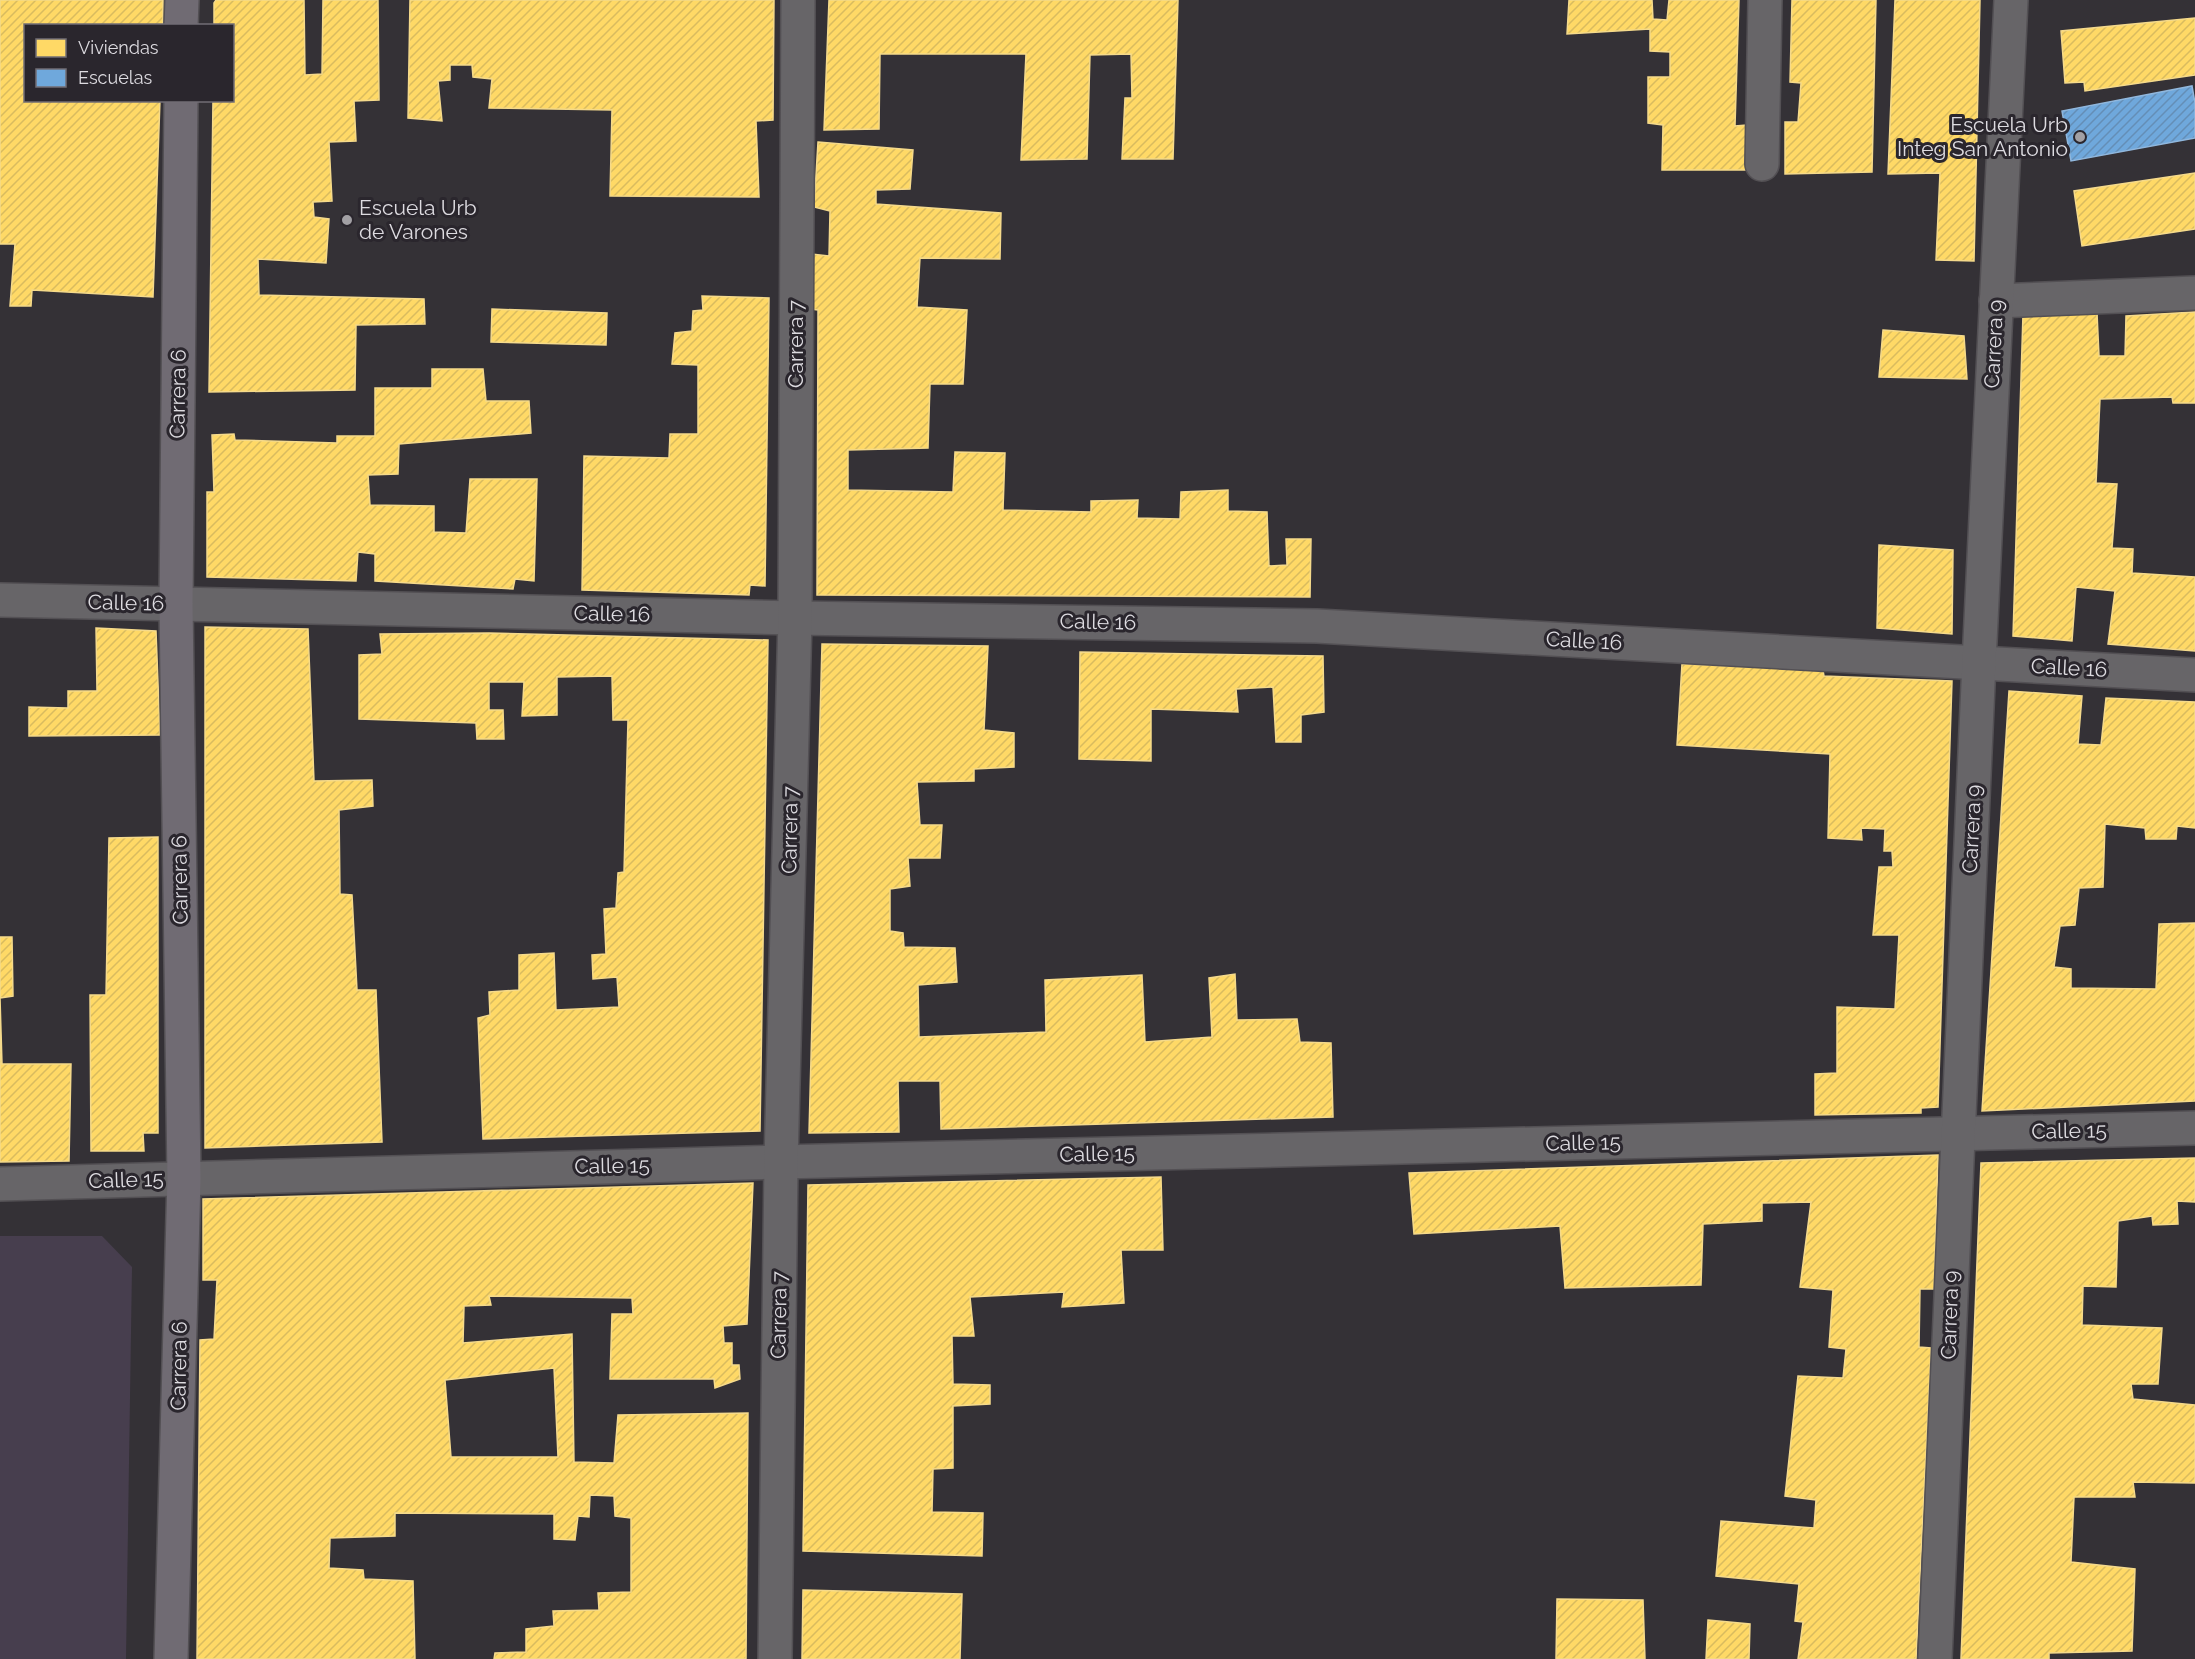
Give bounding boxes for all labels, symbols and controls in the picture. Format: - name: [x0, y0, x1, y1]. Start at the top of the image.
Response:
- legend: [24, 24, 234, 102]
- text: Viviendas: [78, 37, 159, 58]
- text: Escuelas: [78, 67, 152, 88]
- place label: Escuela Urb Integ San Antonio: [1897, 112, 2068, 161]
- marker: Escuela Urb Integ San Antonio: [2073, 130, 2087, 144]
- place label: Escuela Urb de Varones: [359, 195, 477, 244]
- marker: Escuela Urb de Varones: [340, 213, 354, 227]
- street label: Carrera 7: [783, 299, 808, 388]
- street label: Carrera 9: [1979, 299, 2008, 389]
- street label: Carrera 6: [164, 349, 191, 439]
- street label: Calle 16: [87, 589, 165, 616]
- street label: Calle 16: [573, 600, 651, 627]
- street label: Calle 16: [1059, 608, 1137, 635]
- street label: Calle 16: [1545, 626, 1623, 655]
- street label: Calle 16: [2030, 653, 2108, 682]
- street label: Carrera 9: [1957, 784, 1986, 874]
- street label: Carrera 7: [776, 785, 803, 874]
- street label: Carrera 6: [166, 835, 193, 925]
- street label: Calle 15: [2031, 1117, 2107, 1144]
- street label: Calle 15: [1545, 1129, 1621, 1156]
- street label: Calle 15: [1059, 1140, 1135, 1167]
- street label: Calle 15: [574, 1152, 650, 1179]
- street label: Calle 15: [88, 1166, 164, 1193]
- street label: Carrera 7: [765, 1270, 792, 1359]
- street label: Carrera 9: [1935, 1270, 1964, 1360]
- street label: Carrera 6: [165, 1321, 192, 1411]

